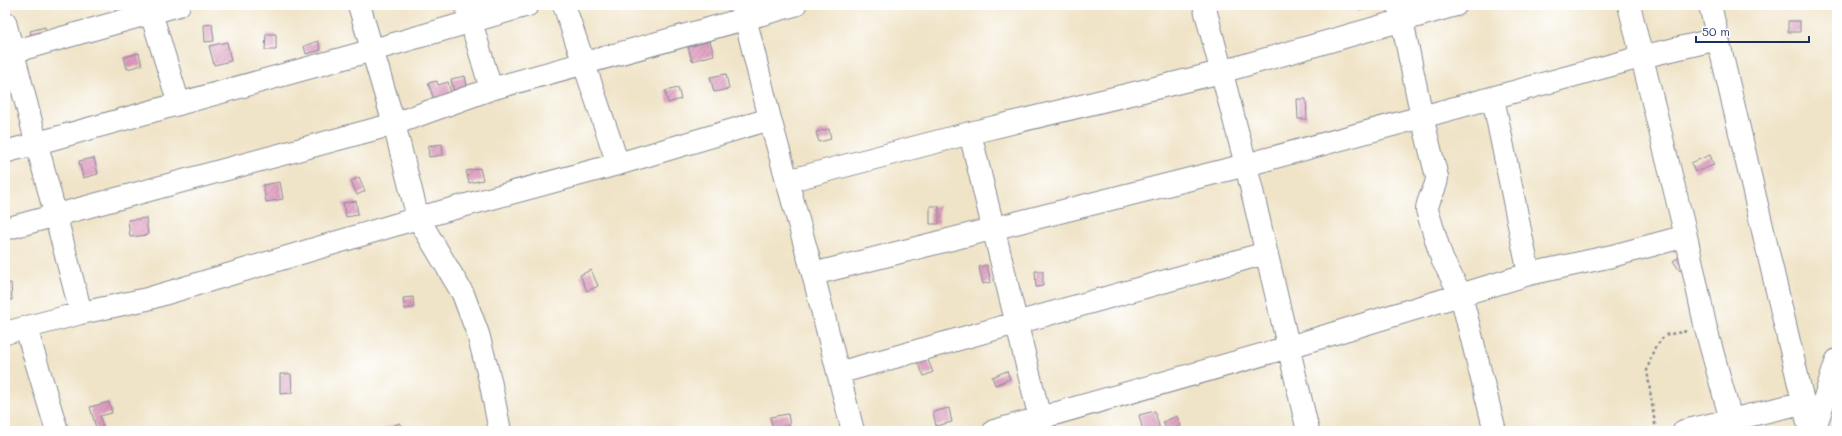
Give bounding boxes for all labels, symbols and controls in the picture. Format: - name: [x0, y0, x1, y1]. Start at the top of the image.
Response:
- scale bar: [1696, 18, 1809, 44]
- text: 50 m: [1702, 23, 1730, 39]

